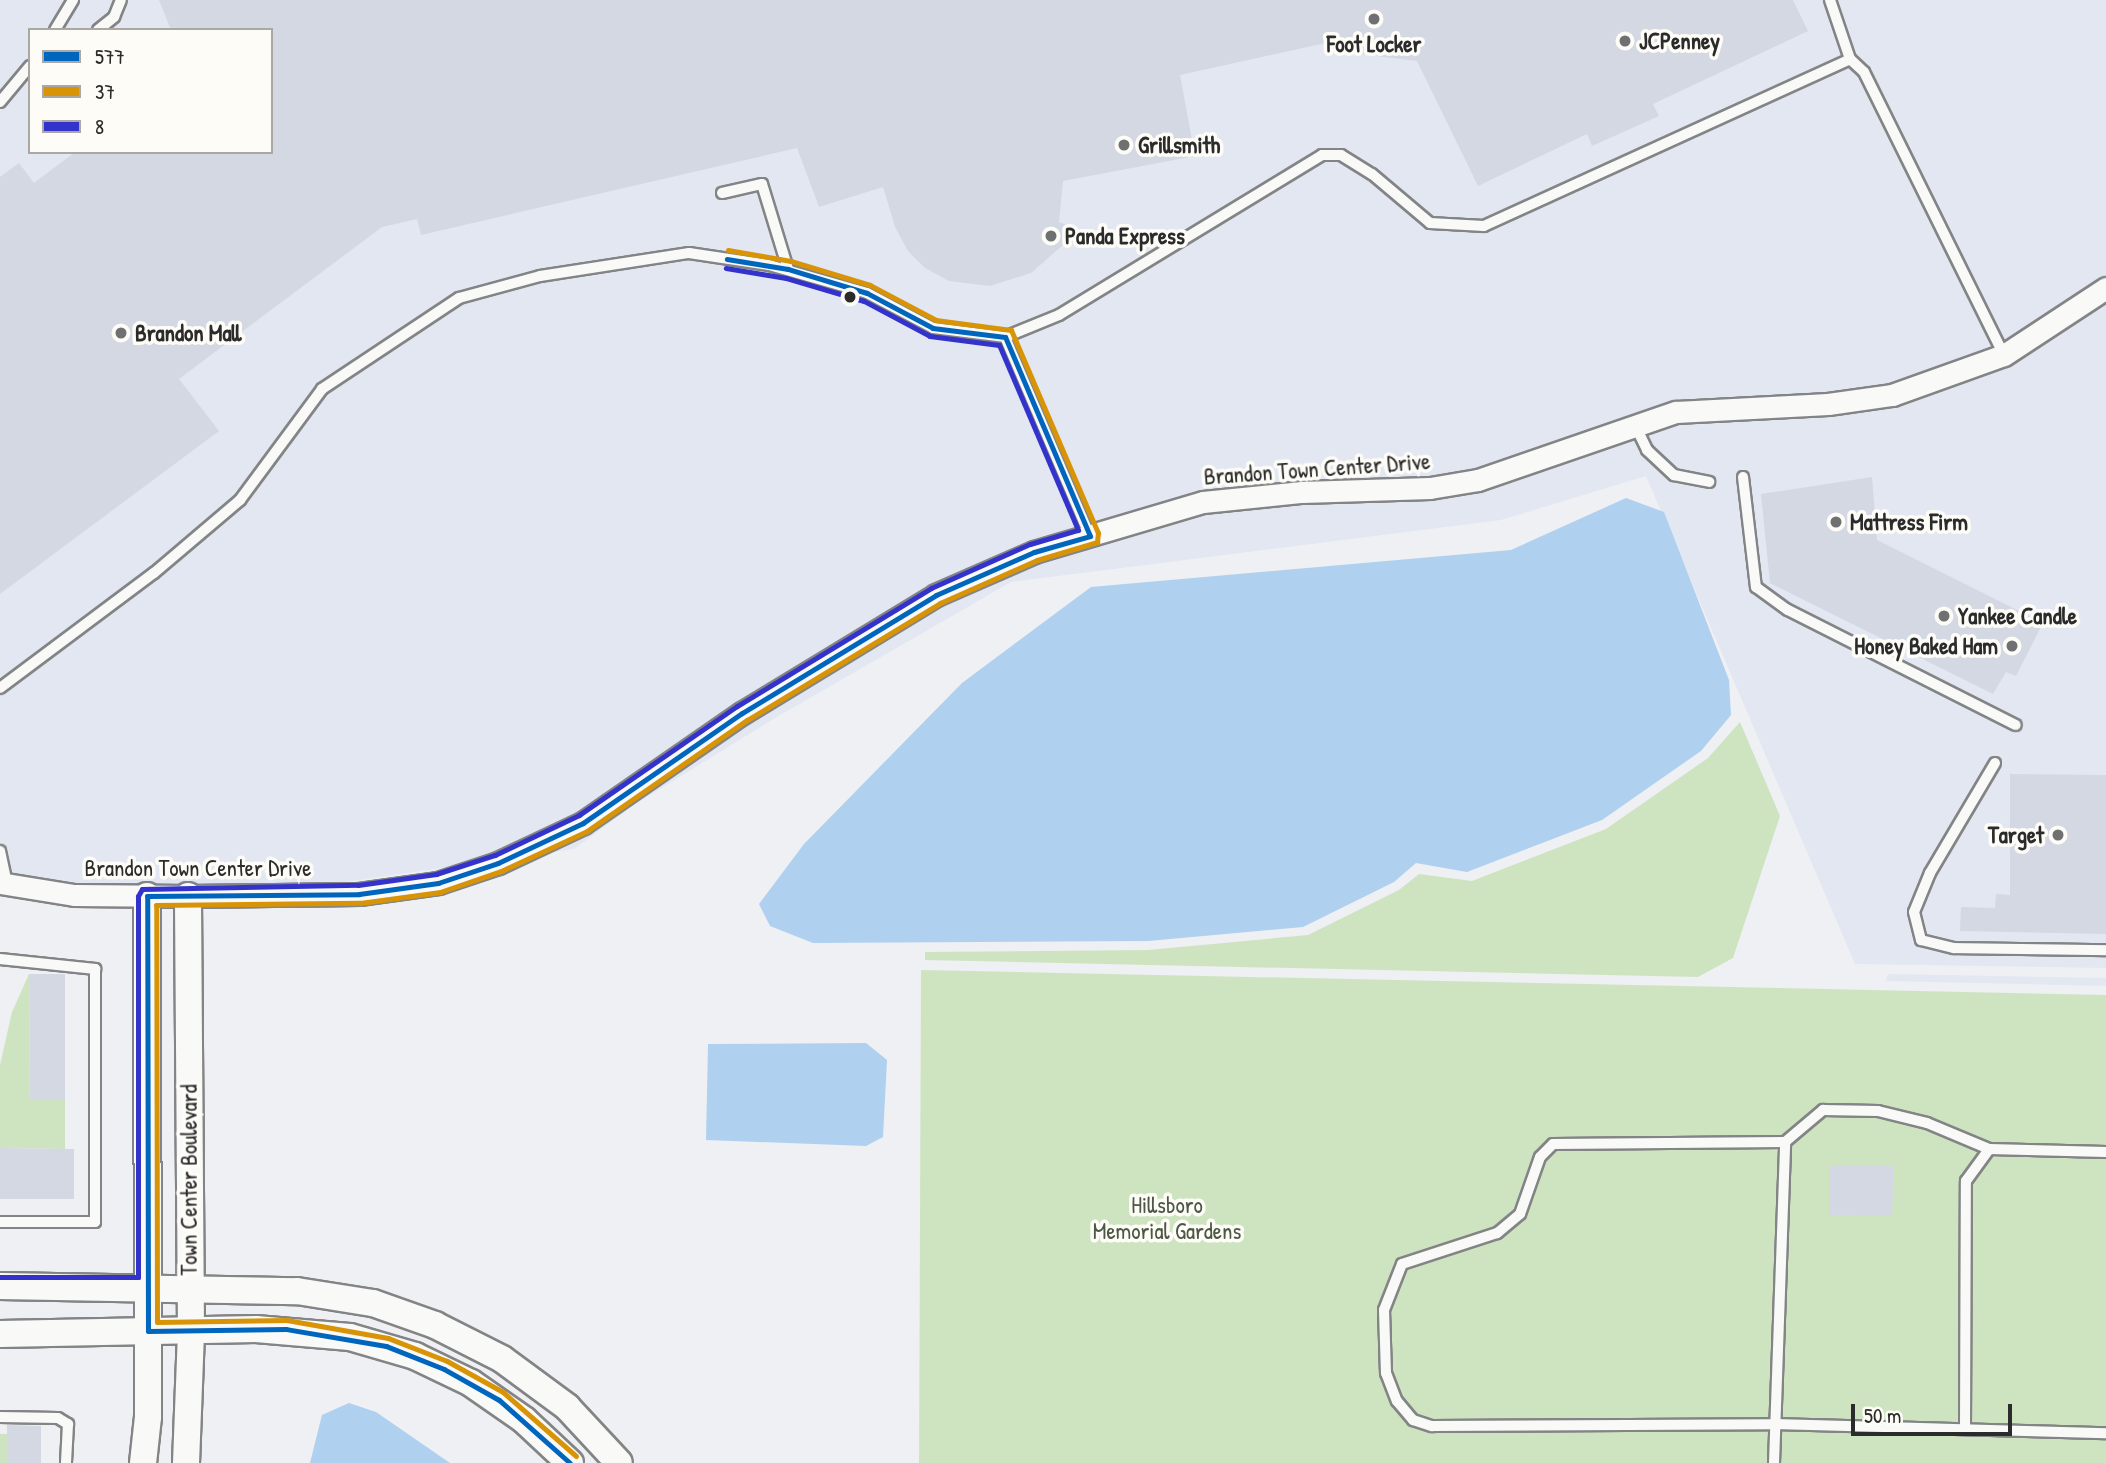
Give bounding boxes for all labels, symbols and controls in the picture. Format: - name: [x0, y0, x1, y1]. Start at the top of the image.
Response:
- marker: Foot Locker: [1366, 11, 1382, 27]
- place label: JCPenney: [1639, 27, 1720, 55]
- legend: [28, 28, 273, 154]
- place label: Foot Locker: [1327, 30, 1421, 58]
- marker: JCPenney: [1617, 33, 1633, 49]
- text: 577: [95, 42, 125, 71]
- text: 37: [95, 77, 115, 106]
- text: 8: [95, 112, 104, 141]
- place label: Grillsmith: [1138, 131, 1220, 159]
- marker: Grillsmith: [1116, 137, 1132, 153]
- place label: Panda Express: [1065, 222, 1185, 250]
- marker: Panda Express: [1043, 228, 1059, 244]
- unlabelled marker: [843, 290, 857, 304]
- place label: Brandon Mall: [135, 319, 241, 347]
- marker: Brandon Mall: [113, 325, 129, 341]
- street label: Brandon Town Center Drive: [1203, 447, 1431, 491]
- place label: Mattress Firm: [1850, 508, 1968, 536]
- marker: Mattress Firm: [1828, 514, 1844, 530]
- place label: Yankee Candle: [1958, 602, 2077, 630]
- marker: Yankee Candle: [1936, 608, 1952, 624]
- place label: Honey Baked Ham: [1854, 632, 1998, 660]
- marker: Honey Baked Ham: [2004, 638, 2020, 654]
- place label: Target: [1988, 821, 2044, 849]
- marker: Target: [2050, 827, 2066, 843]
- street label: Brandon Town Center Drive: [85, 854, 311, 882]
- street label: Town Center Boulevard: [175, 1084, 203, 1276]
- park label: Hillsboro Memorial Gardens: [1093, 1191, 1241, 1245]
- scale bar: [1854, 1390, 2015, 1434]
- text: 50 m: [1864, 1401, 1901, 1430]

